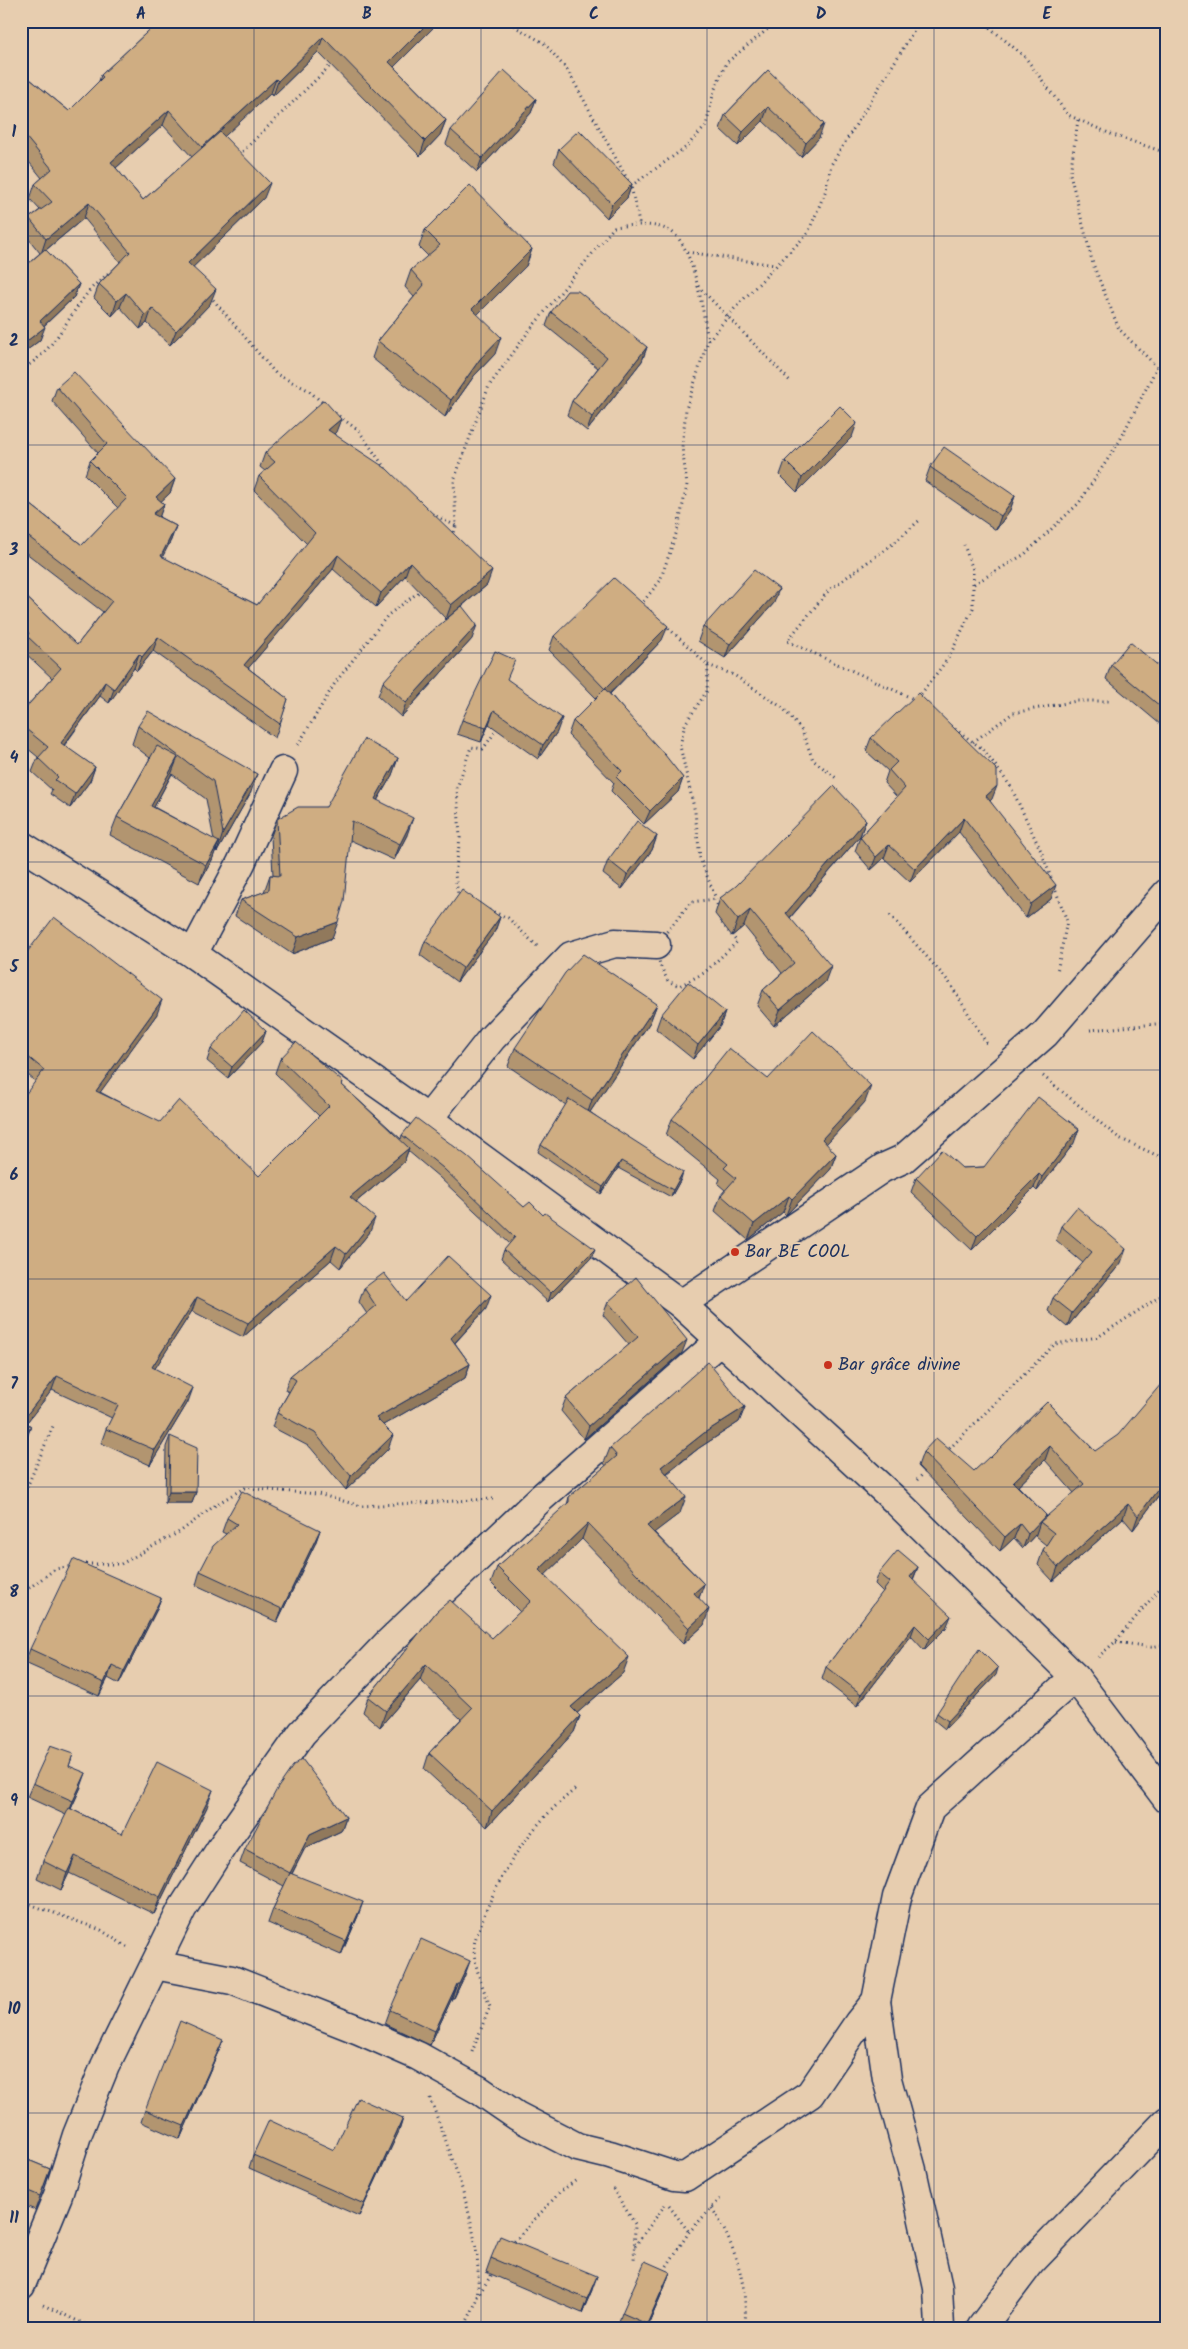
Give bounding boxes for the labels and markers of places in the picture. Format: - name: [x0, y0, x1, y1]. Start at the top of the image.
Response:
- place label: Bar BE COOL: [745, 1238, 850, 1267]
- marker: Bar BE COOL: [729, 1246, 741, 1258]
- place label: Bar grâce divine: [838, 1351, 960, 1380]
- marker: Bar grâce divine: [822, 1359, 834, 1371]

